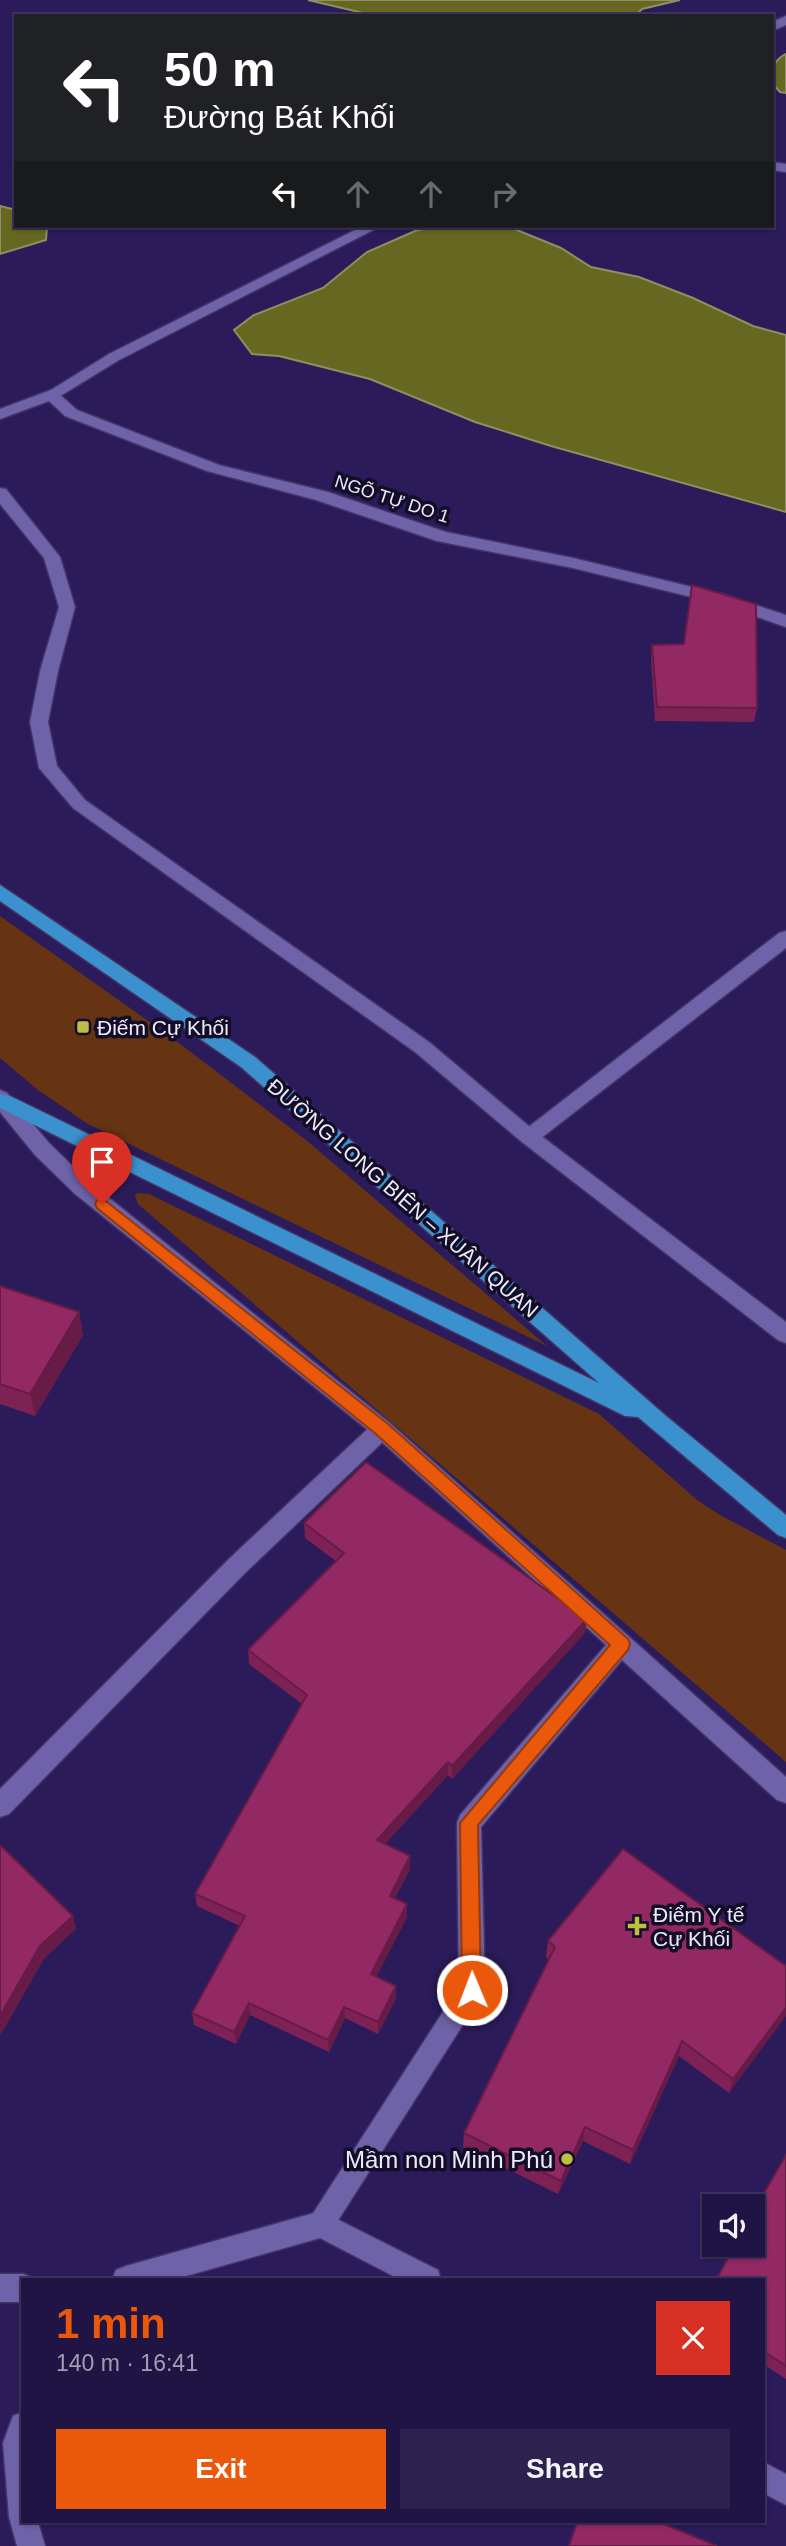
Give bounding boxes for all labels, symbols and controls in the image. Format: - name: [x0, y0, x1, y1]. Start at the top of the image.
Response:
- icon: left: [49, 42, 140, 133]
- text: 50 m: [164, 42, 276, 96]
- text: Đường Bát Khối: [164, 99, 395, 135]
- icon: left: [266, 175, 304, 213]
- icon: ahead: [339, 175, 377, 213]
- icon: ahead: [412, 175, 450, 213]
- icon: right: [485, 175, 523, 213]
- street label: NGÕ TỰ DO 1: [332, 470, 452, 527]
- place label: Điếm Cự Khối: [97, 1016, 229, 1039]
- marker: Điếm Cự Khối: [75, 1019, 91, 1035]
- street label: ĐƯỜNG LONG BIÊN – XUÂN QUAN: [263, 1074, 543, 1322]
- pin: [72, 1132, 132, 1204]
- icon: arrive: [83, 1143, 121, 1181]
- place label: Điểm Y tế Cự Khối: [653, 1903, 745, 1950]
- marker: Điểm Y tế Cự Khối: [627, 1916, 647, 1936]
- position arrow: [435, 1953, 509, 2027]
- place label: Mầm non Minh Phú: [345, 2146, 553, 2173]
- marker: Mầm non Minh Phú: [559, 2151, 575, 2167]
- map controls: [702, 2194, 765, 2257]
- button: sound: [702, 2194, 765, 2257]
- text: 1 min: [56, 2300, 166, 2347]
- button: close: [656, 2301, 730, 2375]
- text: 140 m · 16:41: [56, 2350, 198, 2376]
- button: Exit: [56, 2429, 386, 2509]
- button: Share: [400, 2429, 730, 2509]

